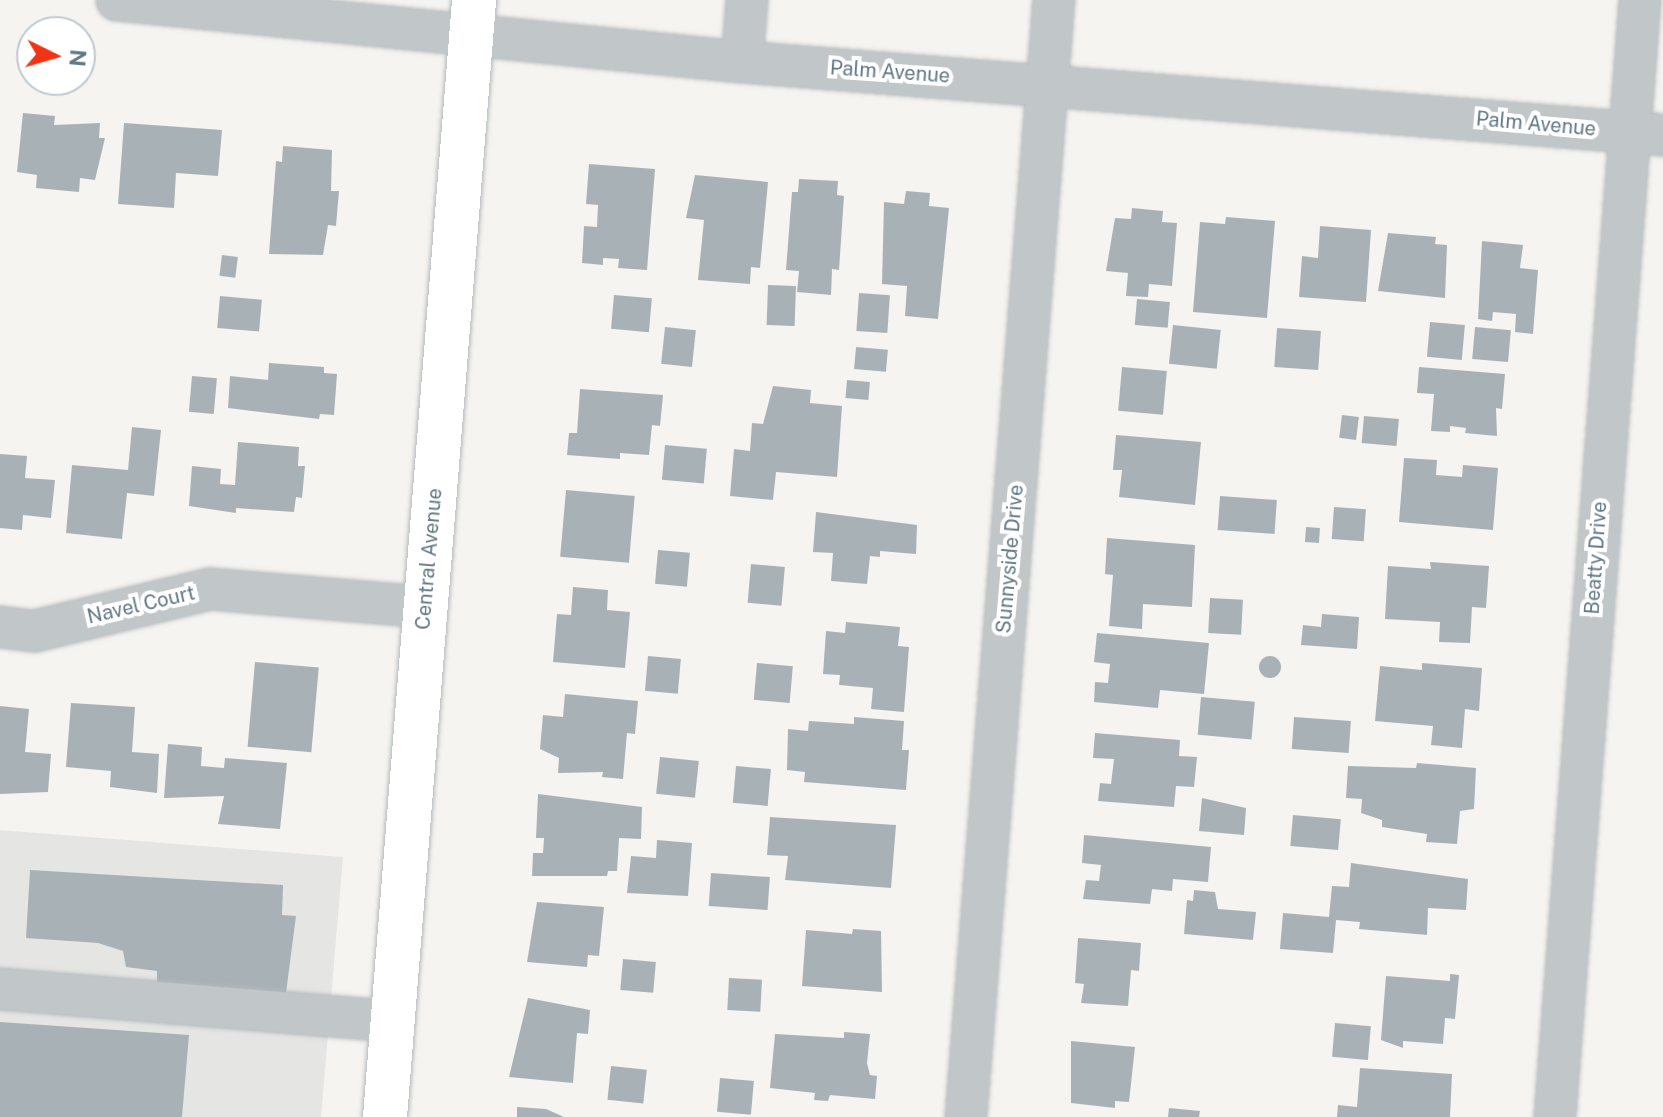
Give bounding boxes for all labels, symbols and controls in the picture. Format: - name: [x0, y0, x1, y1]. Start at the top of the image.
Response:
- north arrow: [16, 16, 96, 96]
- text: N: [64, 48, 92, 68]
- street label: Palm Avenue: [829, 56, 951, 88]
- street label: Palm Avenue: [1475, 107, 1597, 141]
- street label: Sunnyside Drive: [992, 484, 1028, 634]
- street label: Central Avenue: [411, 487, 447, 631]
- street label: Beatty Drive: [1580, 501, 1612, 615]
- street label: Navel Court: [85, 581, 197, 629]

